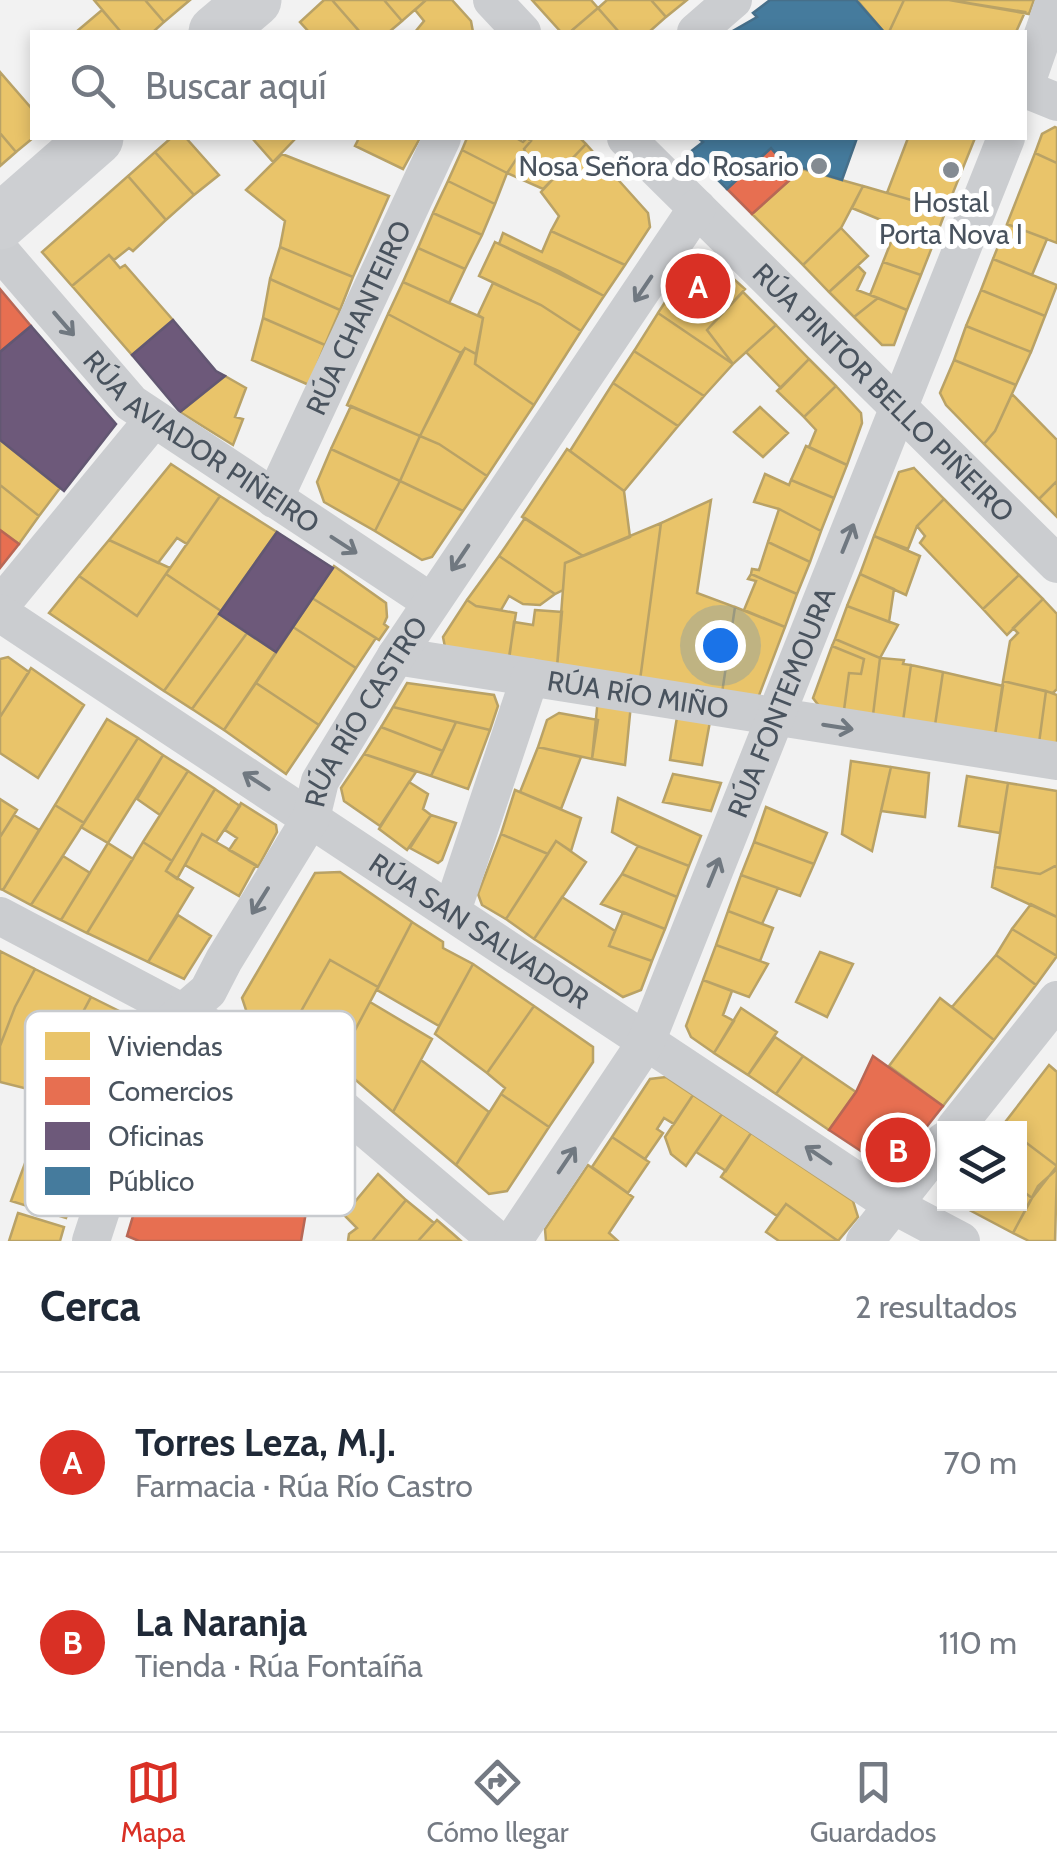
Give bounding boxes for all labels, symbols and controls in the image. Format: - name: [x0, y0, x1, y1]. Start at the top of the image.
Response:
- search box: [30, 30, 1027, 140]
- icon: search: [65, 58, 120, 113]
- text: Buscar aquí: [145, 62, 327, 109]
- place label: Nosa Señora do Rosario: [519, 149, 799, 183]
- marker: Nosa Señora do Rosario: [808, 155, 830, 177]
- marker: Hostal Porta Nova I: [940, 159, 962, 181]
- place label: Hostal Porta Nova I: [879, 185, 1023, 251]
- street label: RÚA CHANTEIRO: [299, 215, 418, 420]
- pin: A: [666, 248, 730, 324]
- street label: RÚA PINTOR BELLO PIÑEIRO: [746, 256, 1021, 529]
- one-way arrow: [632, 274, 653, 302]
- one-way arrow: [52, 311, 74, 337]
- street label: RÚA AVIADOR PIÑEIRO: [76, 343, 326, 540]
- one-way arrow: [841, 523, 859, 554]
- one-way arrow: [330, 535, 358, 556]
- one-way arrow: [450, 544, 471, 571]
- street label: RÚA FONTEMOURA: [720, 581, 843, 822]
- street label: RÚA RÍO CASTRO: [297, 610, 435, 810]
- your location: [695, 620, 746, 671]
- street label: RÚA RÍO MIÑO: [545, 663, 731, 726]
- one-way arrow: [821, 718, 854, 737]
- one-way arrow: [242, 771, 270, 792]
- street label: RÚA SAN SALVADOR: [363, 846, 596, 1016]
- one-way arrow: [707, 858, 725, 888]
- one-way arrow: [250, 886, 270, 915]
- legend: [25, 1011, 355, 1216]
- text: Viviendas: [108, 1029, 223, 1063]
- text: Comercios: [108, 1074, 233, 1108]
- pin: B: [866, 1112, 930, 1188]
- text: Oficinas: [108, 1119, 204, 1153]
- map controls: [937, 1121, 1027, 1211]
- button: layers: [937, 1121, 1027, 1211]
- one-way arrow: [804, 1145, 832, 1166]
- one-way arrow: [556, 1147, 577, 1175]
- text: Público: [108, 1164, 195, 1198]
- text: Cerca: [40, 1280, 140, 1332]
- text: 2 resultados: [855, 1287, 1017, 1326]
- text: Torres Leza, M.J.: [135, 1419, 396, 1466]
- text: A: [62, 1443, 83, 1482]
- text: 70 m: [944, 1443, 1017, 1482]
- text: Farmacia · Rúa Río Castro: [135, 1466, 473, 1505]
- text: La Naranja: [135, 1599, 307, 1646]
- text: B: [62, 1623, 83, 1662]
- text: 110 m: [939, 1623, 1017, 1662]
- text: Tienda · Rúa Fontaíña: [135, 1646, 423, 1685]
- tab: Mapa: [121, 1755, 186, 1849]
- tab: Cómo llegar: [427, 1755, 569, 1849]
- tab: Guardados: [810, 1755, 936, 1849]

